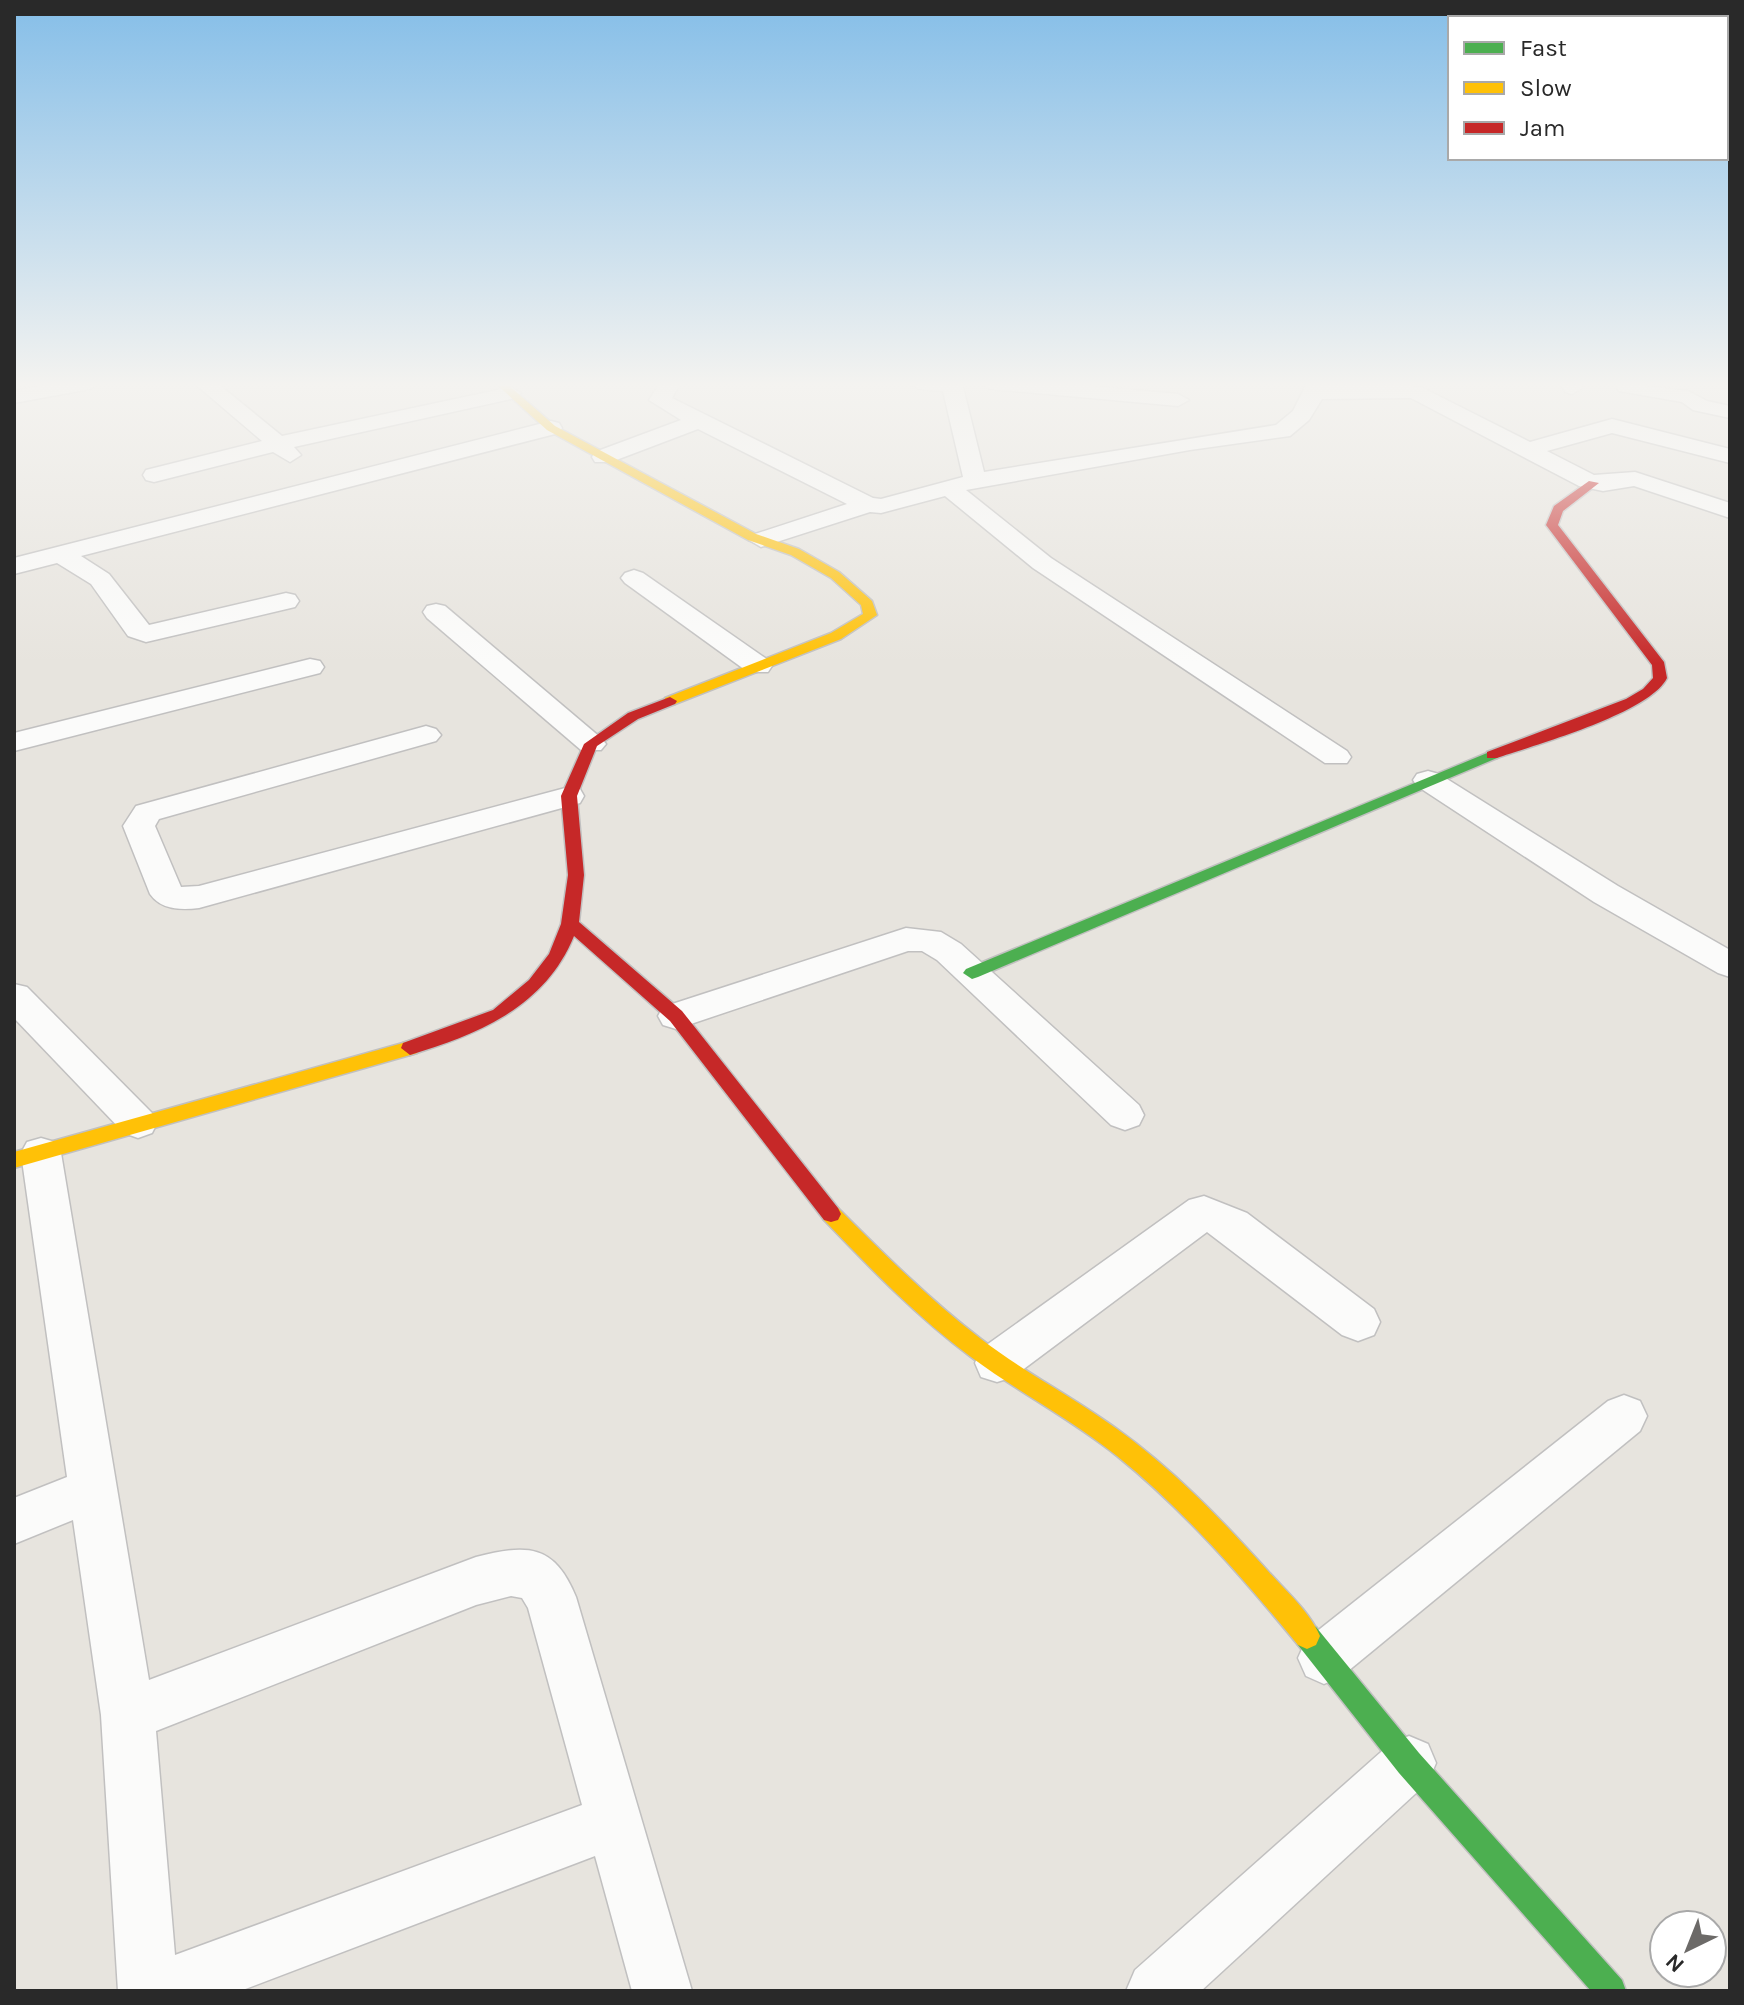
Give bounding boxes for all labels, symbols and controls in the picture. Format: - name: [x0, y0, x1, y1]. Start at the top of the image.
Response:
- legend: [1448, 16, 1728, 160]
- text: Fast: [1520, 34, 1567, 62]
- text: Slow: [1520, 74, 1572, 102]
- text: Jam: [1520, 114, 1565, 142]
- north arrow: [1648, 1909, 1728, 1989]
- text: N: [1660, 1948, 1690, 1978]

